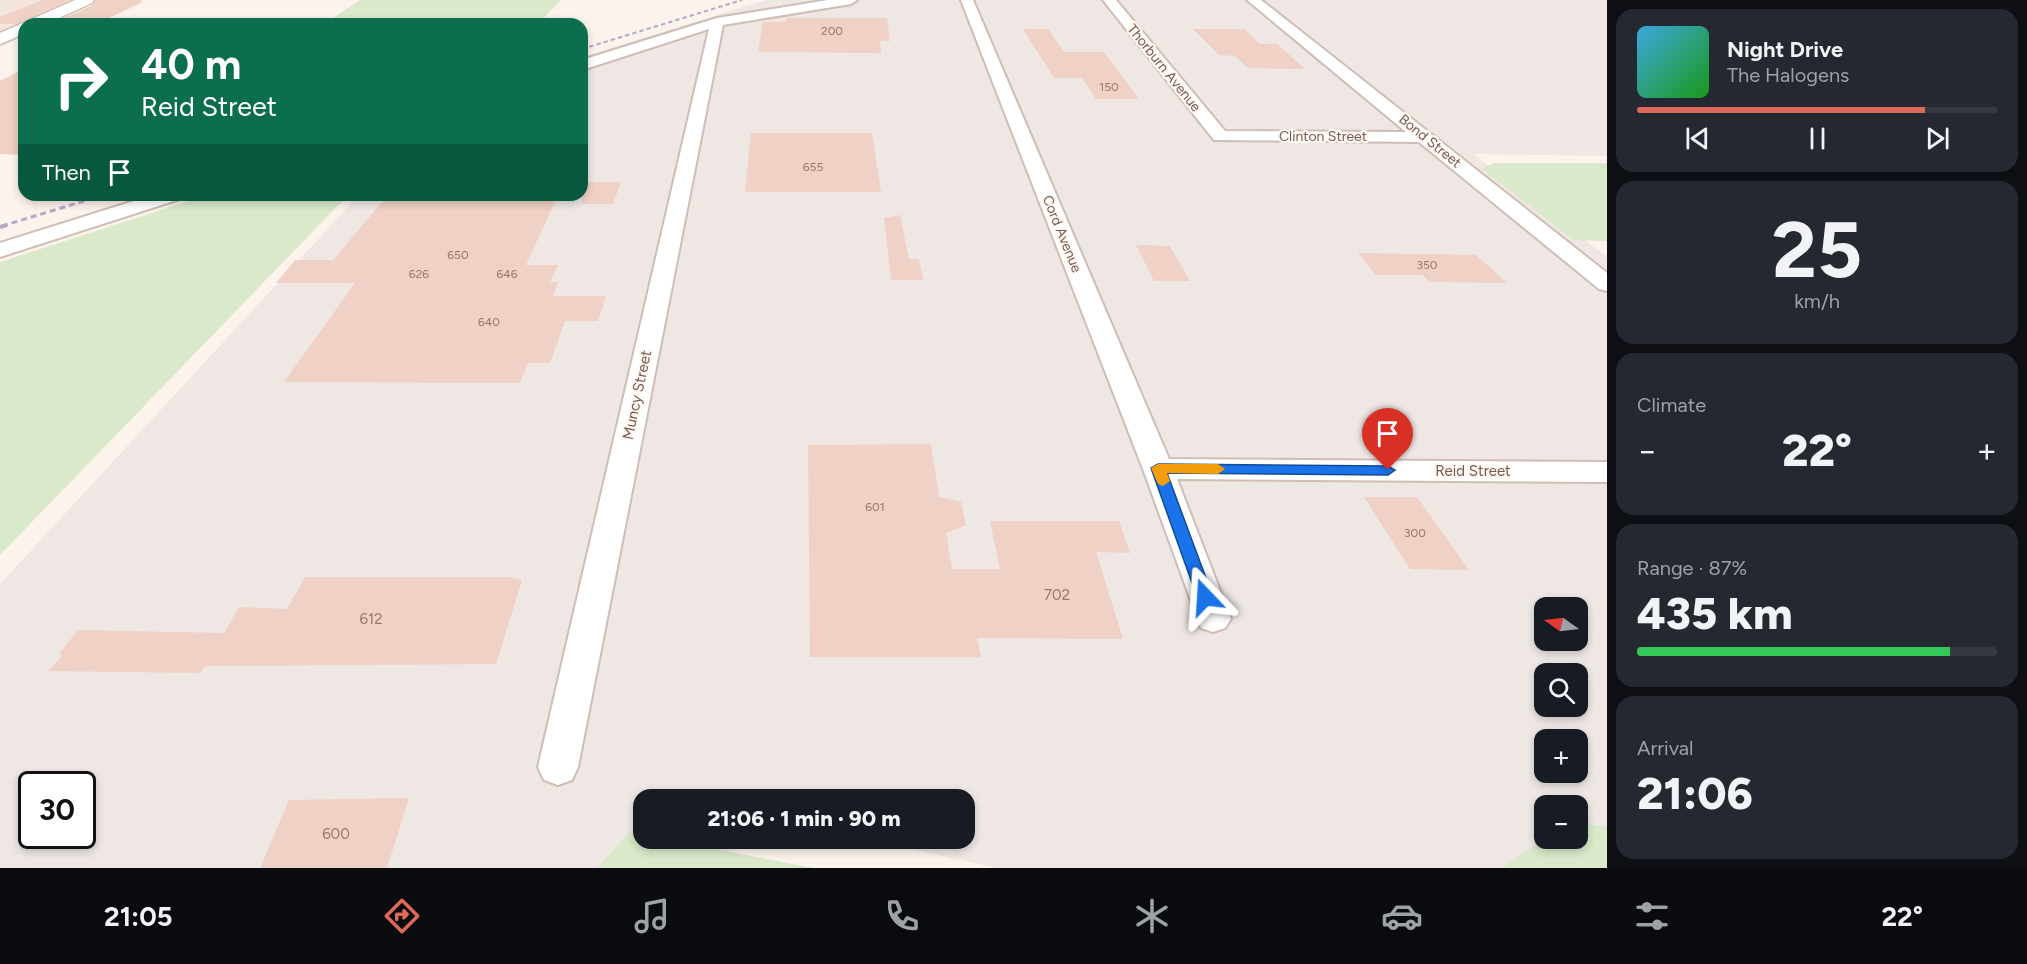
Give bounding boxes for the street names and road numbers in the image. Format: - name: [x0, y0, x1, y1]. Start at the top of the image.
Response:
- street label: Thorburn Avenue: [1123, 21, 1205, 115]
- street label: Bond Street: [1395, 111, 1465, 171]
- street label: Clinton Street: [1279, 128, 1367, 145]
- street label: Cord Avenue: [1039, 193, 1085, 276]
- street label: Muncy Street: [619, 348, 655, 441]
- street label: Reid Street: [1435, 462, 1511, 480]

